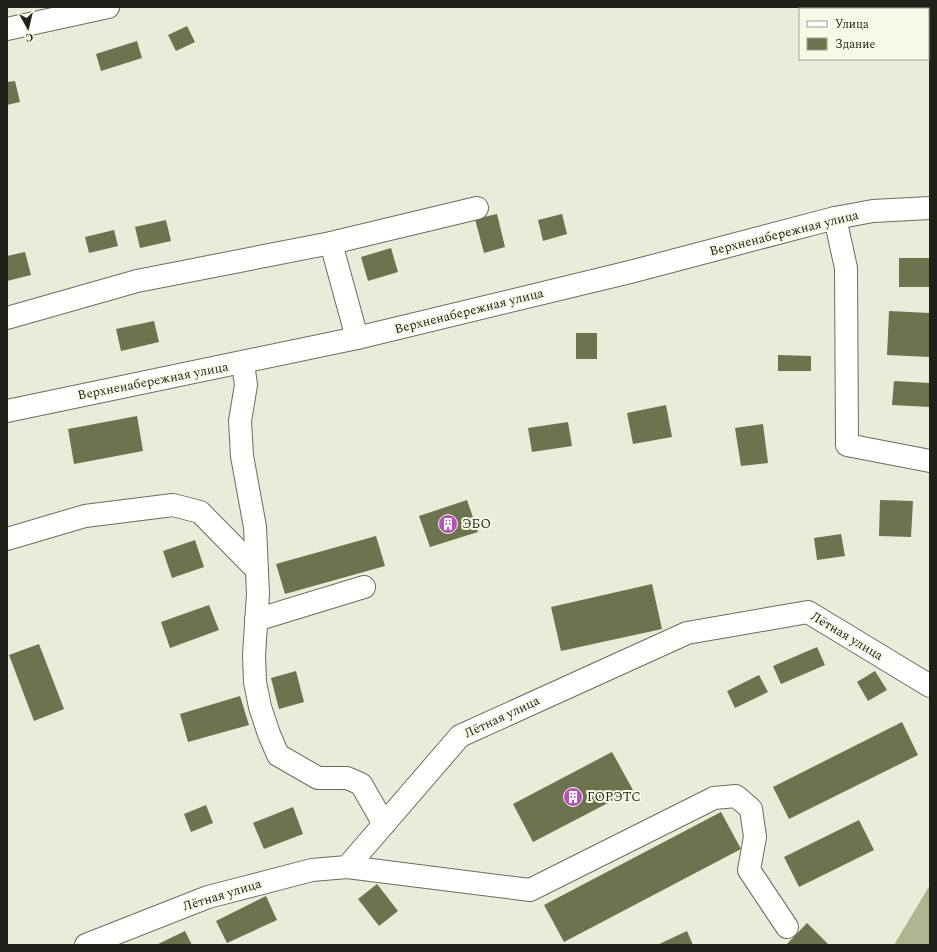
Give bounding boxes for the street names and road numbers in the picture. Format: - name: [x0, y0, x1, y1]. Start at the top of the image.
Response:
- street label: Верхненабережная улица: [707, 205, 861, 261]
- street label: Верхненабережная улица: [392, 283, 546, 339]
- street label: Верхненабережная улица: [76, 356, 231, 405]
- street label: Лётная улица: [807, 606, 888, 666]
- street label: Лётная улица: [461, 690, 544, 743]
- street label: Лётная улица: [180, 873, 264, 916]

